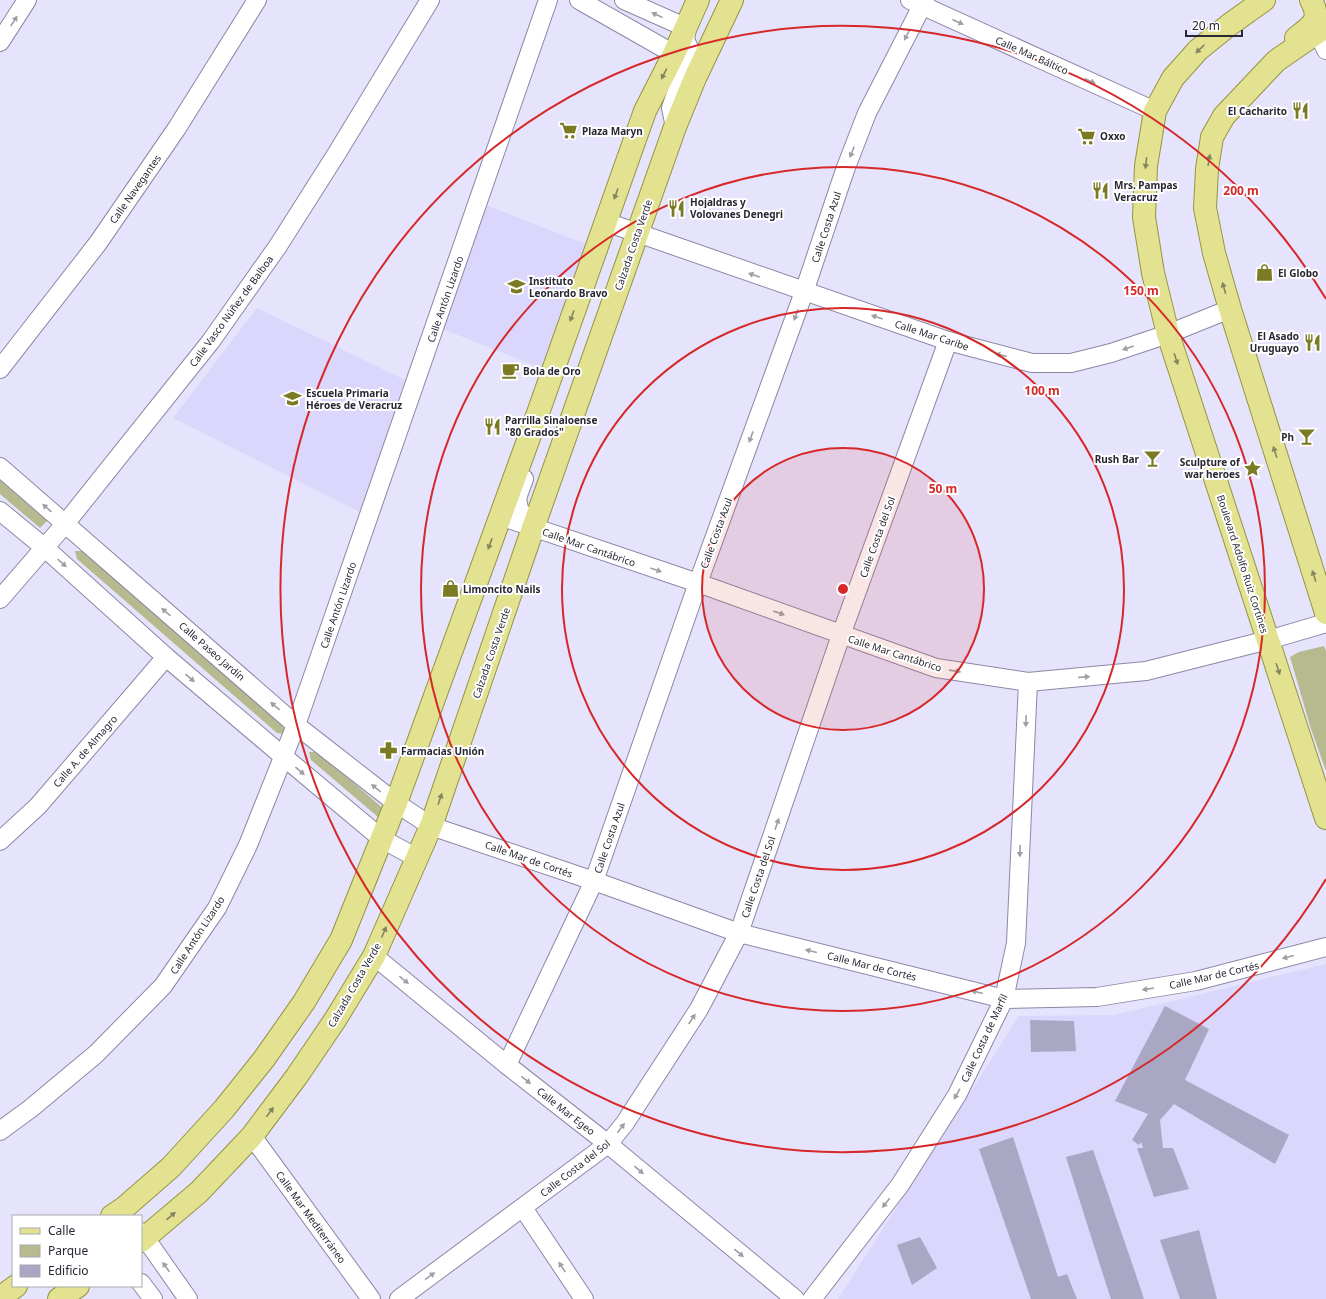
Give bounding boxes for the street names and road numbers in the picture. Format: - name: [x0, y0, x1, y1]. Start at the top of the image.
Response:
- street label: Calle Mar Báltico: [993, 33, 1071, 77]
- street label: Calle Navegantes: [106, 152, 164, 226]
- street label: Calle Costa Azul: [808, 190, 844, 264]
- street label: Calzada Costa Verde: [611, 197, 655, 292]
- street label: Calle Vasco Núñez de Balboa: [186, 252, 276, 370]
- street label: Calle Antón Lizardo: [424, 254, 466, 344]
- street label: Calle Mar Caribe: [893, 316, 971, 354]
- street label: Boulevard Adolfo Ruiz Cortines: [1214, 493, 1272, 635]
- street label: Calle Costa del Sol: [856, 494, 898, 580]
- street label: Calle Costa Azul: [697, 496, 735, 570]
- street label: Calle Mar Cantábrico: [540, 524, 638, 570]
- street label: Calle Antón Lizardo: [317, 560, 359, 650]
- street label: Calzada Costa Verde: [469, 605, 513, 700]
- street label: Calle Paseo Jardín: [176, 618, 248, 684]
- street label: Calle Mar Cantábrico: [846, 631, 944, 675]
- street label: Calle A. de Almagro: [50, 712, 120, 790]
- street label: Calle Costa Azul: [590, 801, 628, 875]
- street label: Calle Costa del Sol: [737, 834, 779, 920]
- street label: Calle Mar de Cortés: [483, 837, 575, 881]
- street label: Calle Antón Lizardo: [166, 893, 228, 977]
- street label: Calzada Costa Verde: [324, 940, 384, 1030]
- street label: Calle Mar de Cortés: [826, 948, 918, 984]
- street label: Calle Mar de Cortés: [1168, 958, 1260, 992]
- street label: Calle Costa de Marfil: [957, 991, 1011, 1085]
- street label: Calle Mar Egeo: [534, 1084, 598, 1138]
- street label: Calle Costa del Sol: [537, 1136, 613, 1200]
- street label: Calle Mar Mediterráneo: [273, 1168, 349, 1266]

